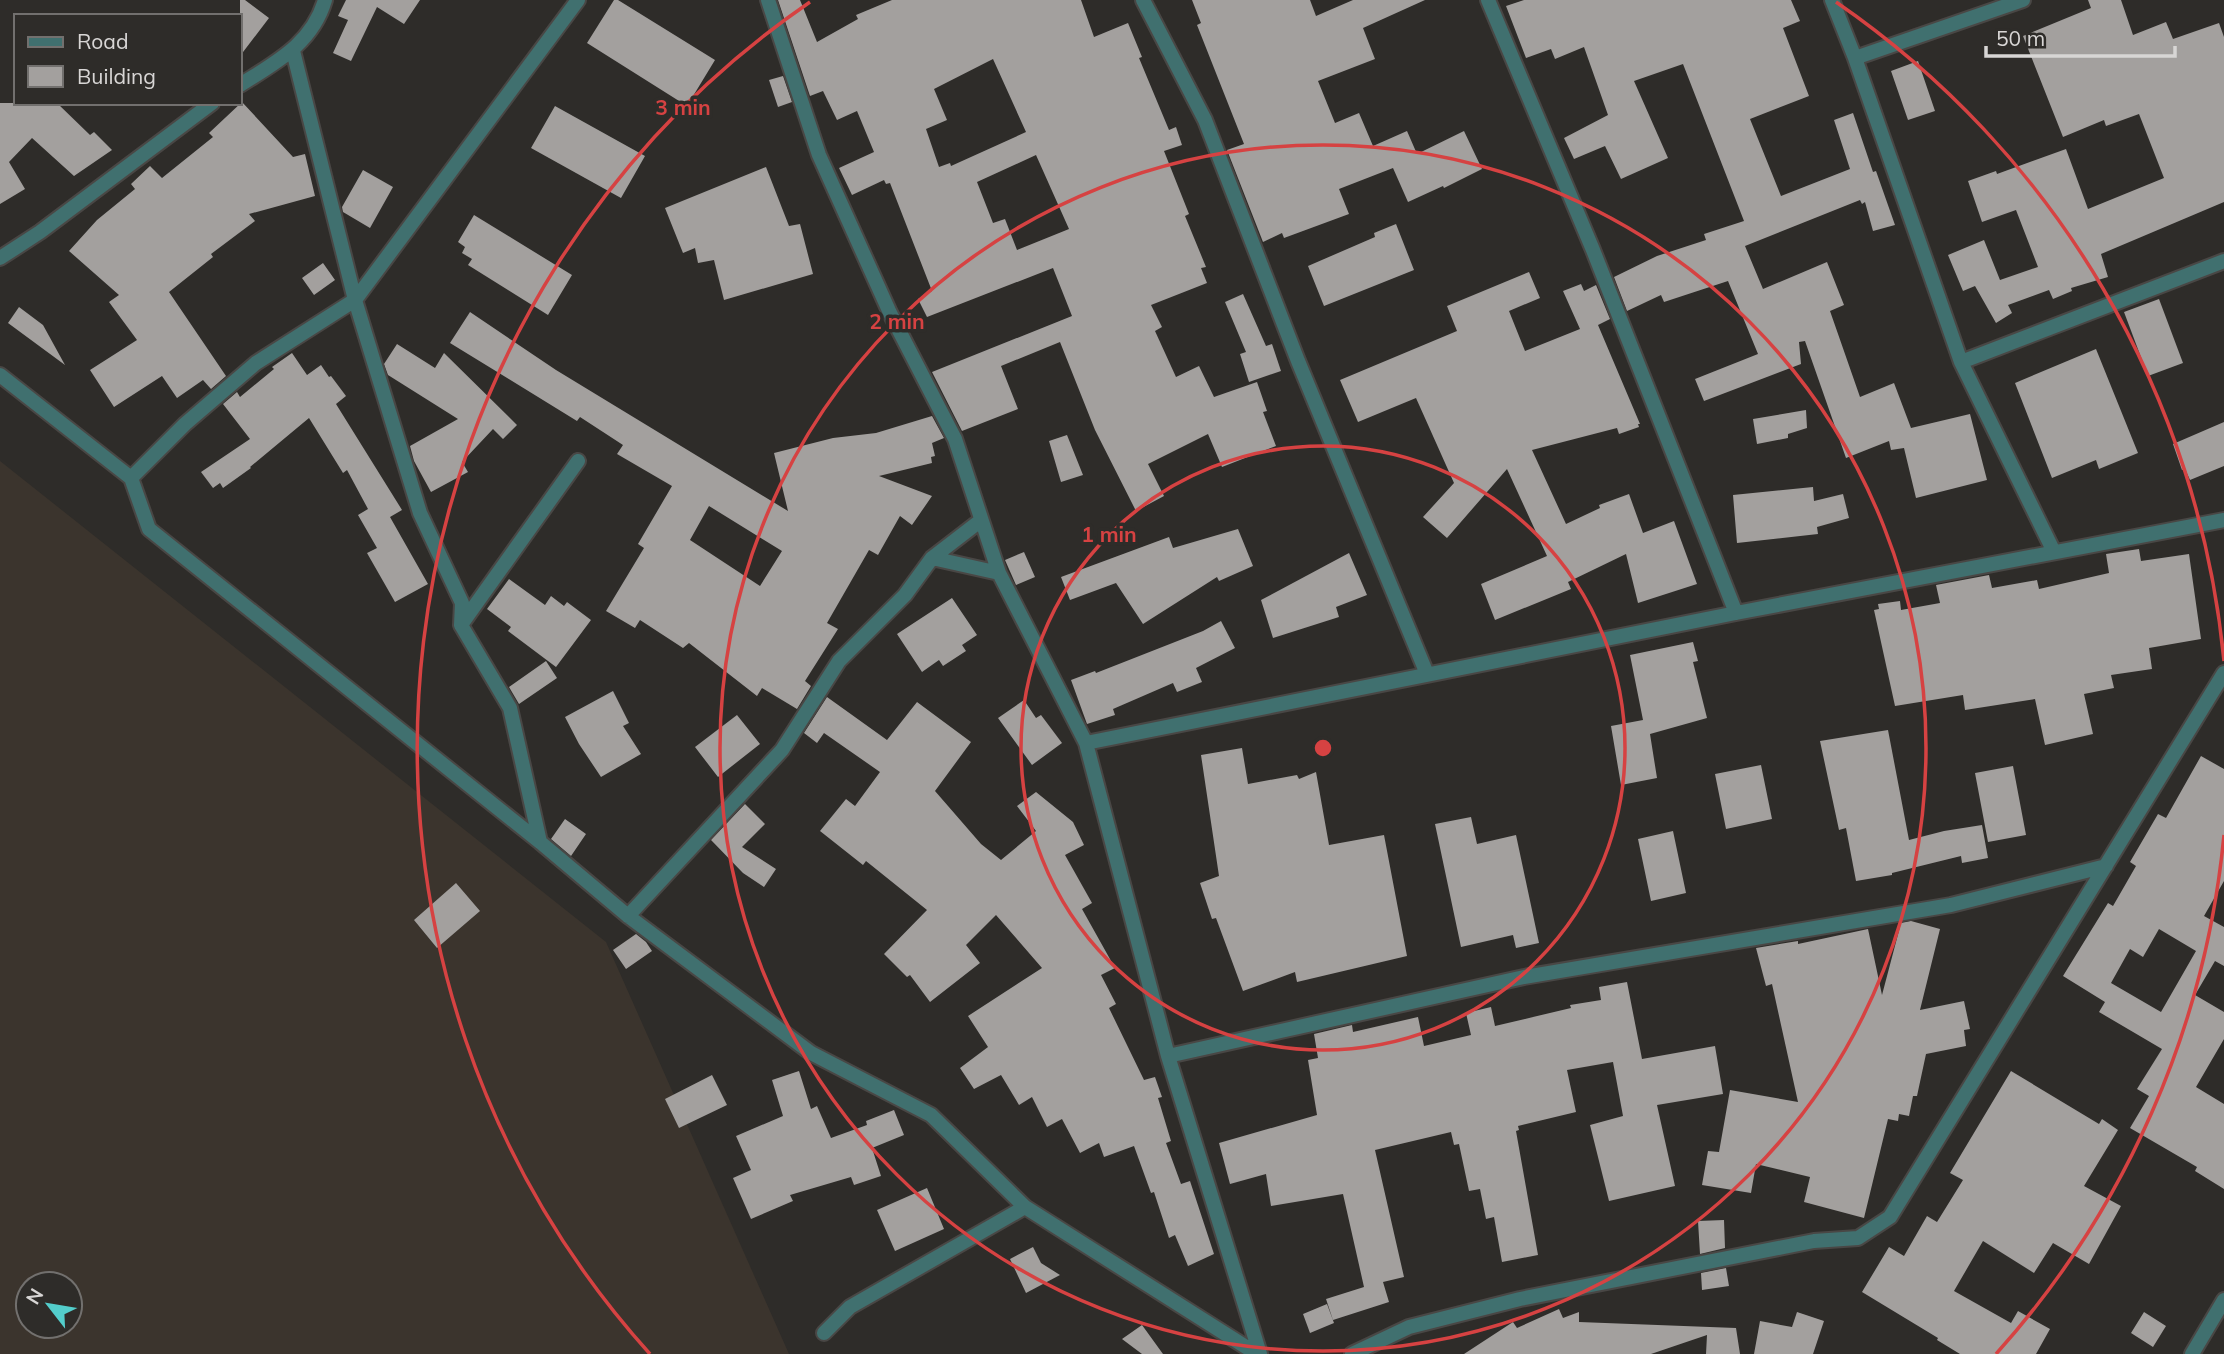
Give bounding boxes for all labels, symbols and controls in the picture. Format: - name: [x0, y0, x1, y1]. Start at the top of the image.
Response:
- legend: [14, 14, 242, 105]
- scale bar: [1986, 14, 2175, 58]
- text: 50 m: [1996, 25, 2045, 51]
- text: Road: [77, 28, 128, 54]
- text: Building: [77, 63, 156, 89]
- text: 3 min: [655, 94, 711, 120]
- text: 2 min: [869, 308, 925, 334]
- text: 1 min: [1081, 521, 1137, 547]
- centre of rings: [1311, 736, 1335, 760]
- north arrow: [14, 1270, 84, 1340]
- text: N: [20, 1284, 48, 1309]

